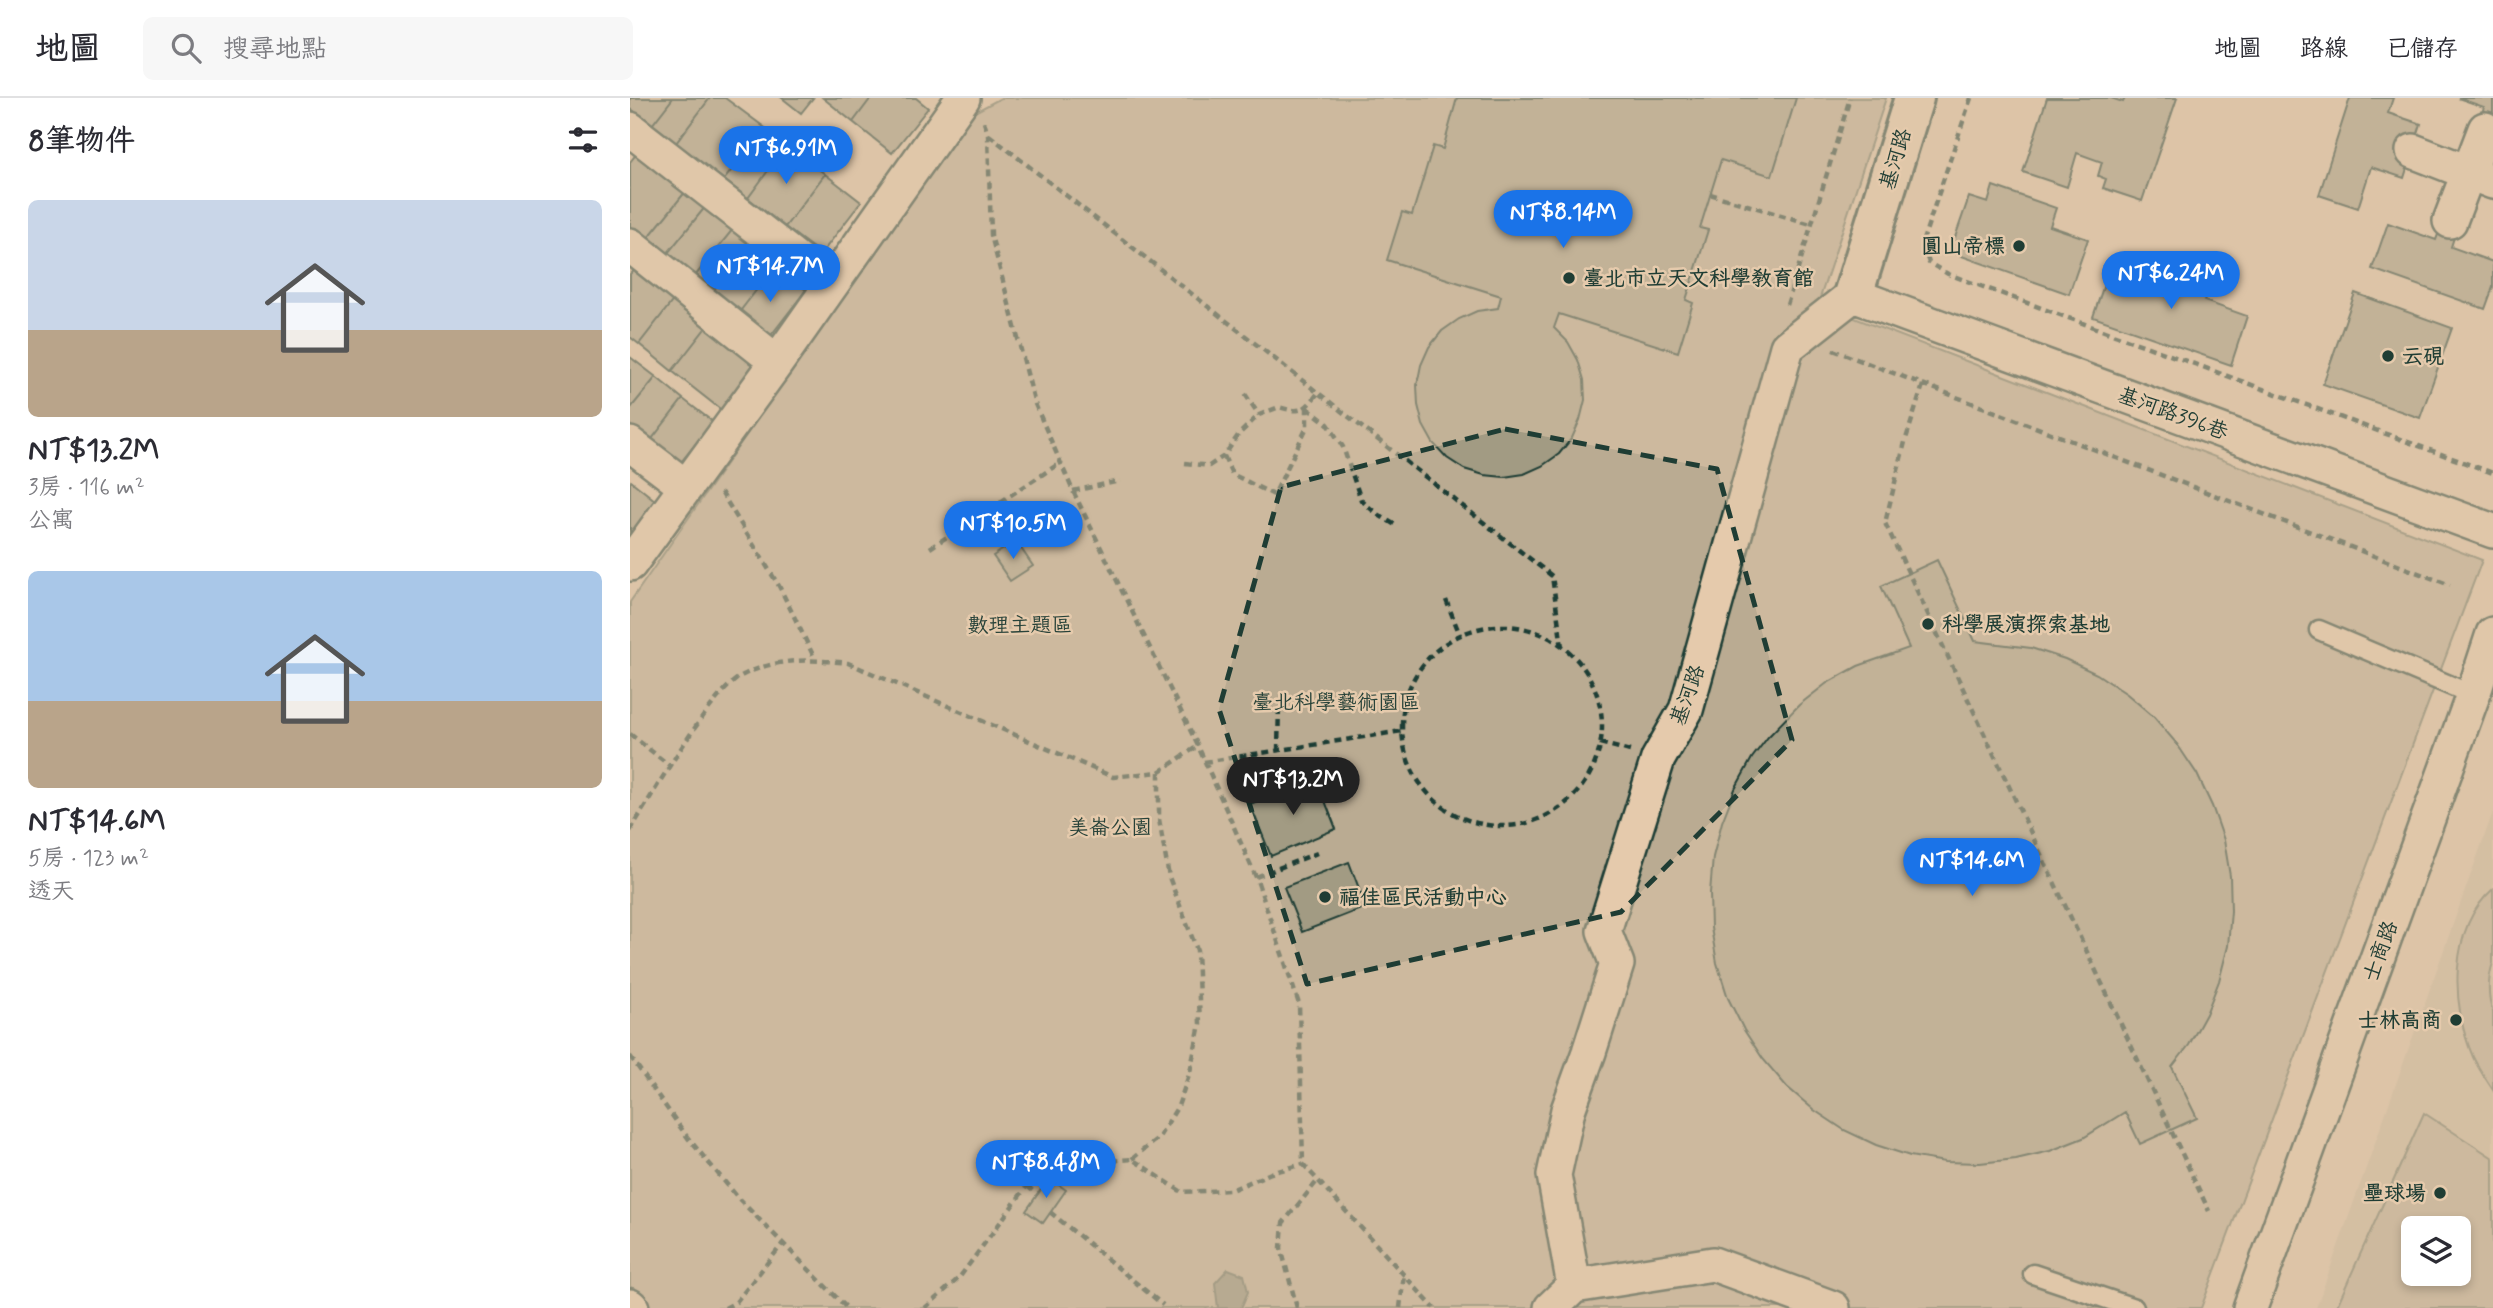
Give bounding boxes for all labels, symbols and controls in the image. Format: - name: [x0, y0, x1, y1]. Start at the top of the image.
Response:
- search box: [143, 17, 633, 80]
- text: 地圖: [35, 28, 101, 72]
- icon: search: [167, 29, 205, 67]
- text: 搜尋地點: [223, 33, 327, 67]
- text: 地圖: [2214, 34, 2262, 65]
- text: 路線: [2300, 34, 2348, 65]
- text: 已儲存: [2386, 34, 2458, 65]
- icon: filters: [564, 121, 602, 159]
- text: 8筆物件: [28, 122, 135, 161]
- street label: 基河路: [1873, 125, 1919, 194]
- pin: NT$6.91M: [714, 126, 858, 186]
- text: NT$6.91M: [735, 134, 837, 164]
- pin: NT$8.14M: [1491, 190, 1635, 250]
- text: NT$8.14M: [1510, 198, 1616, 228]
- place label: 圓山帝標: [1921, 233, 2005, 261]
- marker: 圓山帝標: [2011, 238, 2027, 254]
- pin: NT$14.7M: [698, 244, 842, 304]
- icon: home: [252, 245, 378, 371]
- text: NT$14.7M: [716, 252, 824, 282]
- pin: NT$6.24M: [2099, 252, 2243, 311]
- text: NT$6.24M: [2118, 259, 2224, 289]
- place label: 臺北市立天文科學教育館: [1583, 265, 1814, 293]
- marker: 臺北市立天文科學教育館: [1561, 270, 1577, 286]
- place label: 云硯: [2402, 343, 2444, 371]
- marker: 云硯: [2380, 348, 2396, 364]
- street label: 基河路396巷: [2113, 381, 2232, 447]
- text: NT$13.2M: [28, 431, 159, 470]
- text: 3房 · 116 m²: [28, 473, 145, 503]
- pin: NT$10.5M: [941, 502, 1085, 561]
- text: 公寓: [28, 506, 74, 536]
- text: NT$10.5M: [960, 509, 1066, 539]
- place label: 科學展演探索基地: [1942, 611, 2110, 639]
- park label: 數理主題區: [968, 612, 1073, 640]
- icon: home: [252, 616, 378, 742]
- marker: 科學展演探索基地: [1920, 616, 1936, 632]
- street label: 基河路: [1664, 661, 1712, 730]
- park label: 臺北科學藝術園區: [1252, 689, 1420, 717]
- pin: NT$13.2M: [1221, 758, 1365, 817]
- text: NT$13.2M: [1243, 765, 1343, 795]
- text: NT$14.6M: [28, 802, 166, 841]
- park label: 美崙公園: [1068, 814, 1152, 842]
- pin: NT$14.6M: [1900, 838, 2044, 898]
- text: 5房 · 123 m²: [28, 844, 149, 874]
- text: NT$14.6M: [1919, 846, 2025, 876]
- text: 透天: [28, 877, 74, 907]
- place label: 福佳區民活動中心: [1339, 884, 1507, 912]
- marker: 福佳區民活動中心: [1317, 889, 1333, 905]
- street label: 士商路: [2357, 917, 2405, 986]
- place label: 士林高商: [2358, 1007, 2442, 1035]
- marker: 士林高商: [2448, 1012, 2464, 1028]
- pin: NT$8.48M: [974, 1140, 1118, 1200]
- text: NT$8.48M: [992, 1148, 1100, 1178]
- place label: 壘球場: [2363, 1180, 2426, 1208]
- marker: 壘球場: [2432, 1185, 2448, 1201]
- map controls: [2401, 1216, 2471, 1286]
- button: layers: [2401, 1216, 2471, 1286]

